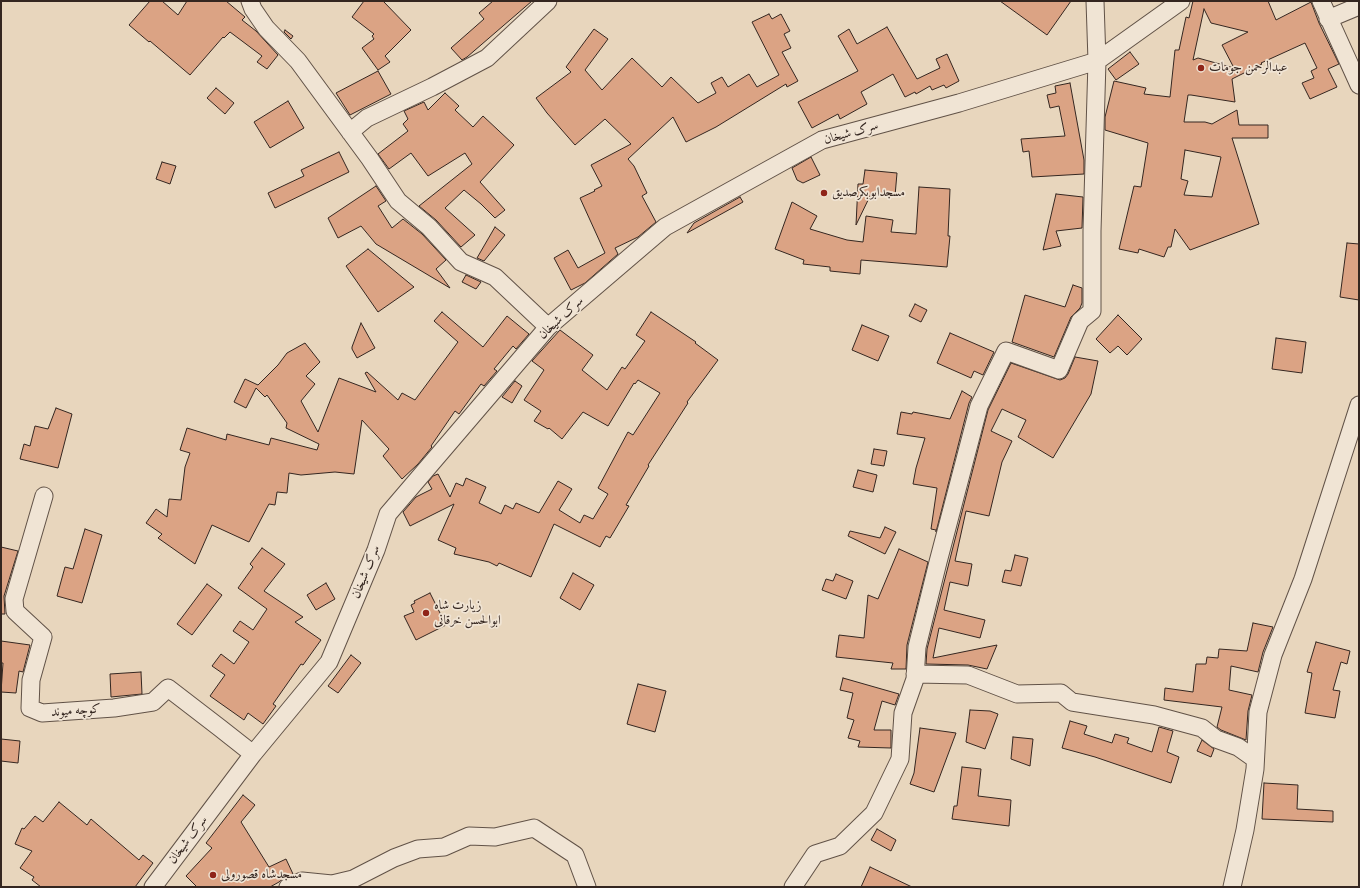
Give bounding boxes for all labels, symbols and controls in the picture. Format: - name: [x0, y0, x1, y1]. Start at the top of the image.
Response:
- place label: عبدالرحمن جومات: [1209, 60, 1287, 76]
- marker: عبدالرحمن جومات: [1196, 63, 1206, 73]
- street label: سرک شیخان: [822, 118, 880, 148]
- place label: مسجدابوبکرصدیق: [832, 185, 905, 201]
- marker: مسجدابوبکرصدیق: [819, 188, 829, 198]
- street label: سرک شیخان: [535, 293, 587, 343]
- street label: سرک شیخان: [348, 543, 384, 601]
- place label: زیارت شاه ابوالحسن خرقانی: [434, 598, 501, 629]
- marker: زیارت شاه ابوالحسن خرقانی: [421, 608, 431, 618]
- street label: کوچه میوند: [51, 701, 101, 721]
- street label: سرک شیخان: [165, 813, 211, 867]
- place label: مسجدشاه قصورولی: [221, 867, 302, 883]
- marker: مسجدشاه قصورولی: [208, 870, 218, 880]

